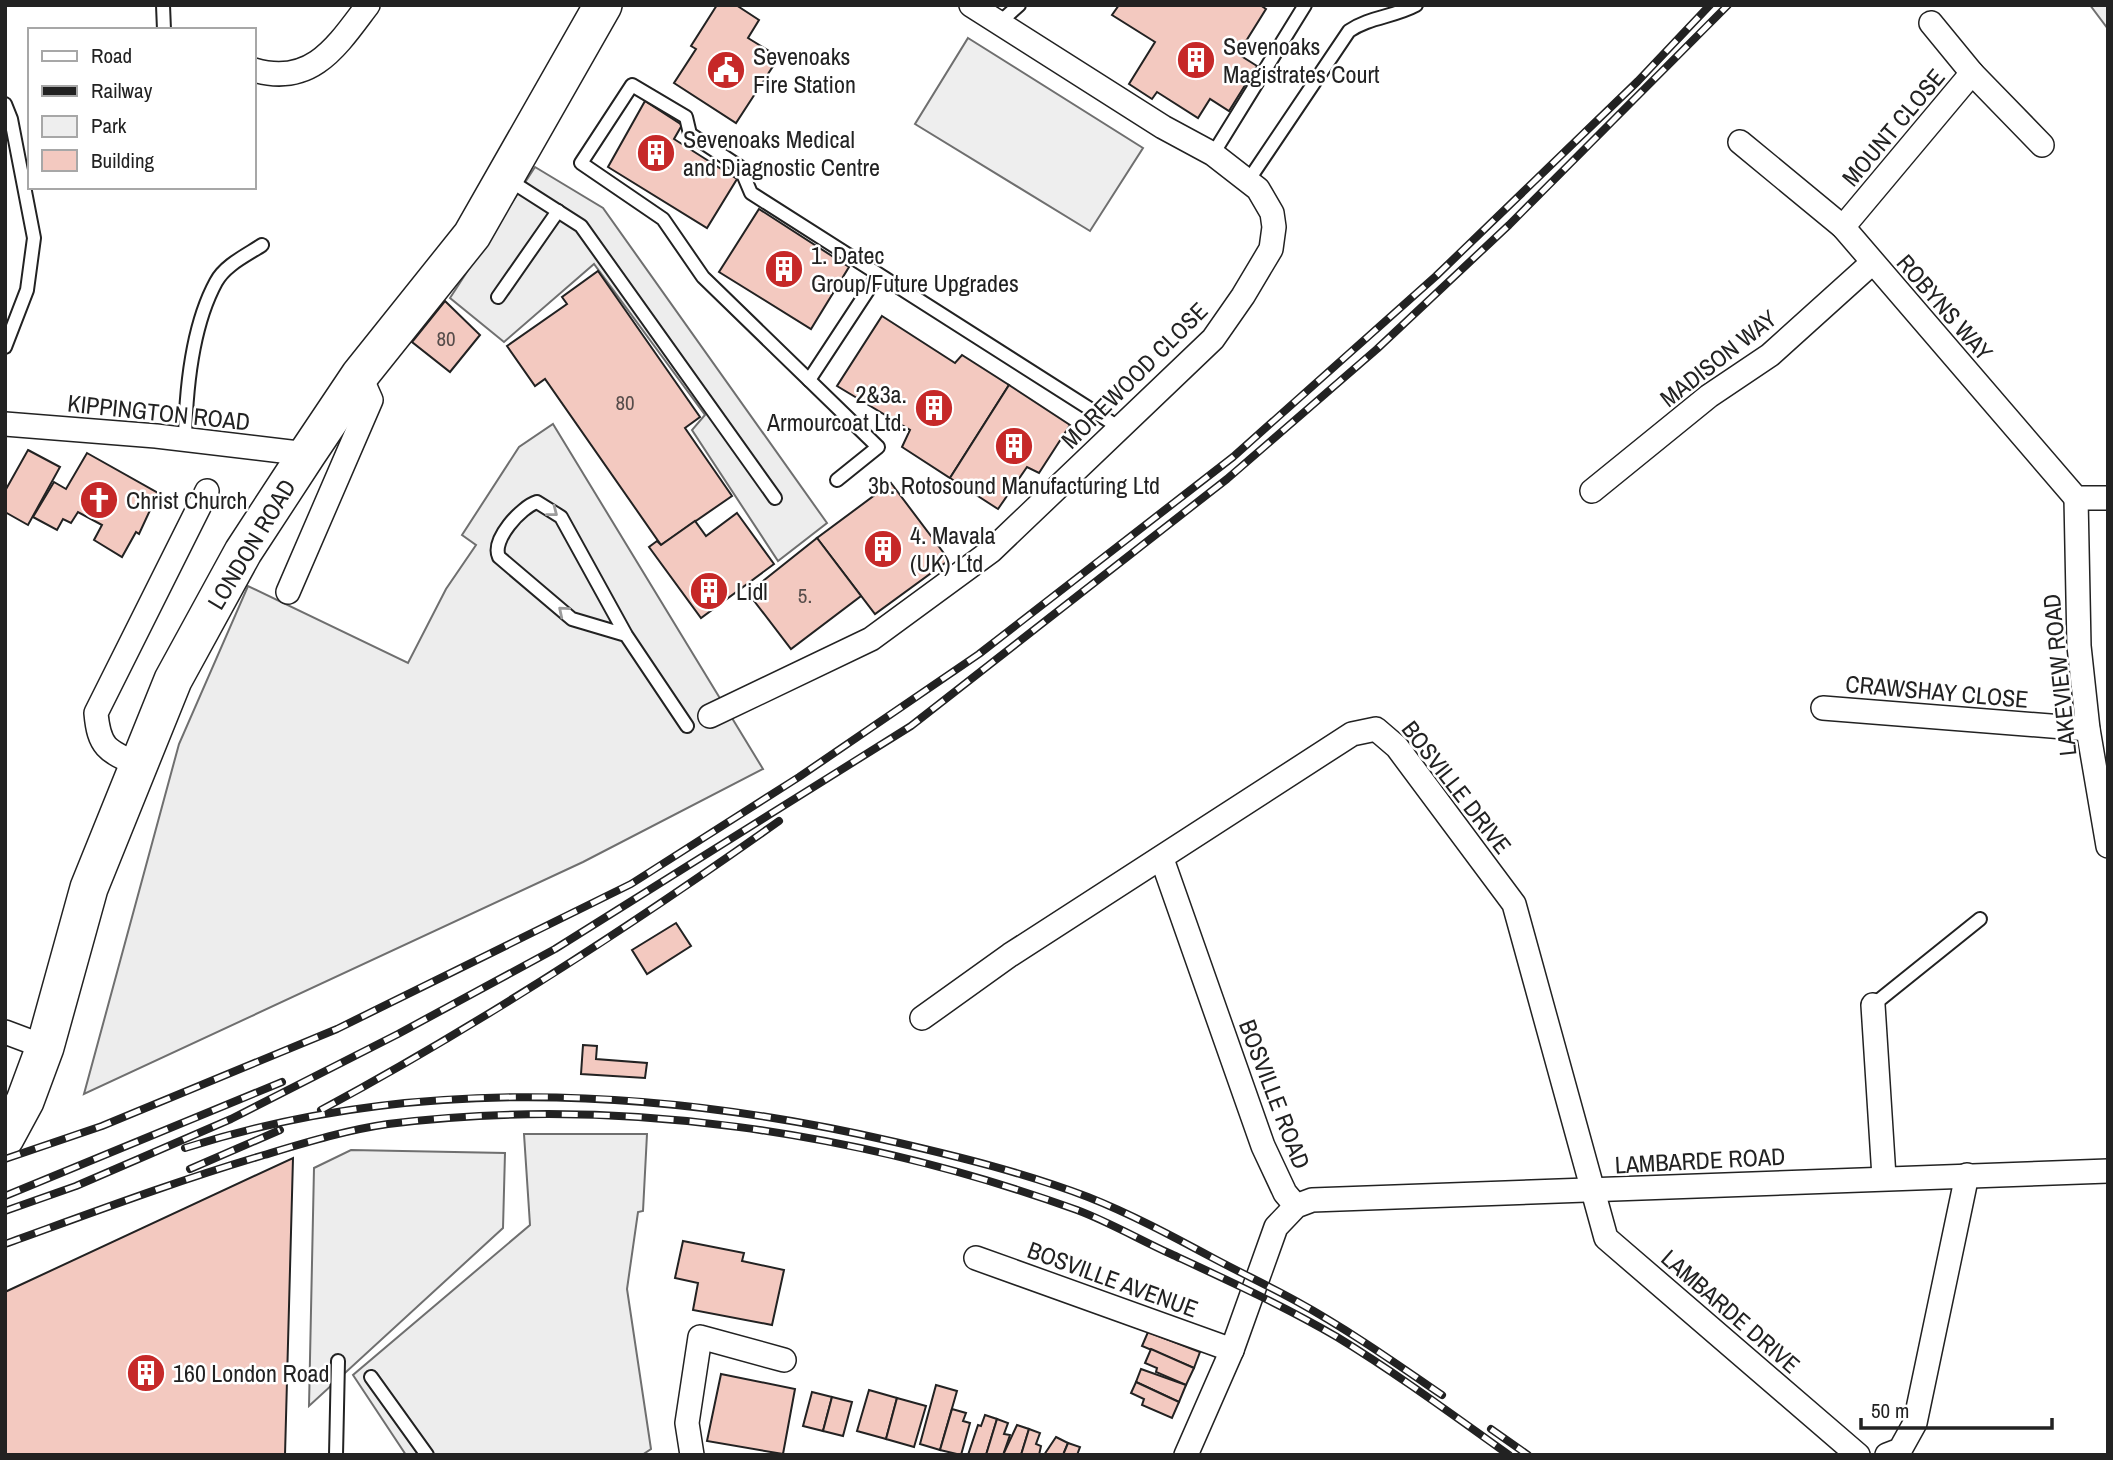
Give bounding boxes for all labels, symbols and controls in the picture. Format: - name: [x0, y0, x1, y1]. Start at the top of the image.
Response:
- legend: [28, 28, 256, 189]
- place label: Sevenoaks Magistrates Court: [1223, 30, 1380, 90]
- building icon: Sevenoaks Magistrates Court: [1175, 39, 1217, 81]
- place label: Sevenoaks Fire Station: [753, 40, 856, 100]
- text: Road: [91, 41, 132, 70]
- public building icon: Sevenoaks Fire Station: [705, 49, 747, 91]
- street label: MOUNT CLOSE: [1834, 62, 1952, 192]
- text: Railway: [91, 76, 153, 105]
- text: Park: [91, 111, 127, 140]
- place label: Sevenoaks Medical and Diagnostic Centre: [683, 123, 880, 183]
- building icon: Sevenoaks Medical and Diagnostic Centre: [635, 132, 677, 174]
- text: Building: [91, 146, 155, 175]
- place label: 1. Datec Group/Future Upgrades: [811, 239, 1019, 299]
- street label: ROBYNS WAY: [1890, 247, 2000, 367]
- building icon: 1. Datec Group/Future Upgrades: [763, 248, 805, 290]
- street label: MOREWOOD CLOSE: [1054, 295, 1214, 455]
- street label: MADISON WAY: [1653, 302, 1783, 414]
- house number: 80: [436, 324, 456, 353]
- place label: 2&3a. Armourcoat Ltd.: [766, 378, 907, 438]
- street label: KIPPINGTON ROAD: [66, 387, 252, 437]
- building icon: 2&3a. Armourcoat Ltd.: [913, 387, 955, 429]
- house number: 80: [615, 388, 635, 417]
- building icon: 3b. Rotosound Manufacturing Ltd: [993, 425, 1035, 467]
- place label: 3b. Rotosound Manufacturing Ltd: [868, 469, 1160, 501]
- street label: LONDON ROAD: [200, 473, 302, 615]
- church icon: Christ Church: [78, 479, 120, 521]
- place label: Christ Church: [126, 484, 247, 516]
- one-way arrow: [545, 504, 557, 517]
- place label: 4. Mavala (UK) Ltd: [910, 519, 995, 579]
- building icon: 4. Mavala (UK) Ltd: [862, 528, 904, 570]
- building icon: Lidl: [688, 570, 730, 612]
- place label: Lidl: [736, 575, 768, 607]
- house number: 5.: [798, 581, 812, 610]
- street label: LAKEVIEW ROAD: [2035, 592, 2083, 758]
- one-way arrow: [558, 607, 571, 619]
- street label: CRAWSHAY CLOSE: [1844, 667, 2030, 715]
- street label: BOSVILLE DRIVE: [1395, 714, 1519, 860]
- street label: BOSVILLE ROAD: [1232, 1015, 1318, 1173]
- street label: LAMBARDE ROAD: [1614, 1140, 1786, 1180]
- street label: BOSVILLE AVENUE: [1023, 1233, 1203, 1325]
- street label: LAMBARDE DRIVE: [1655, 1242, 1807, 1380]
- building icon: 160 London Road: [125, 1352, 167, 1394]
- place label: 160 London Road: [173, 1357, 329, 1389]
- scale bar: [1861, 1386, 2052, 1430]
- text: 50 m: [1871, 1396, 1909, 1425]

